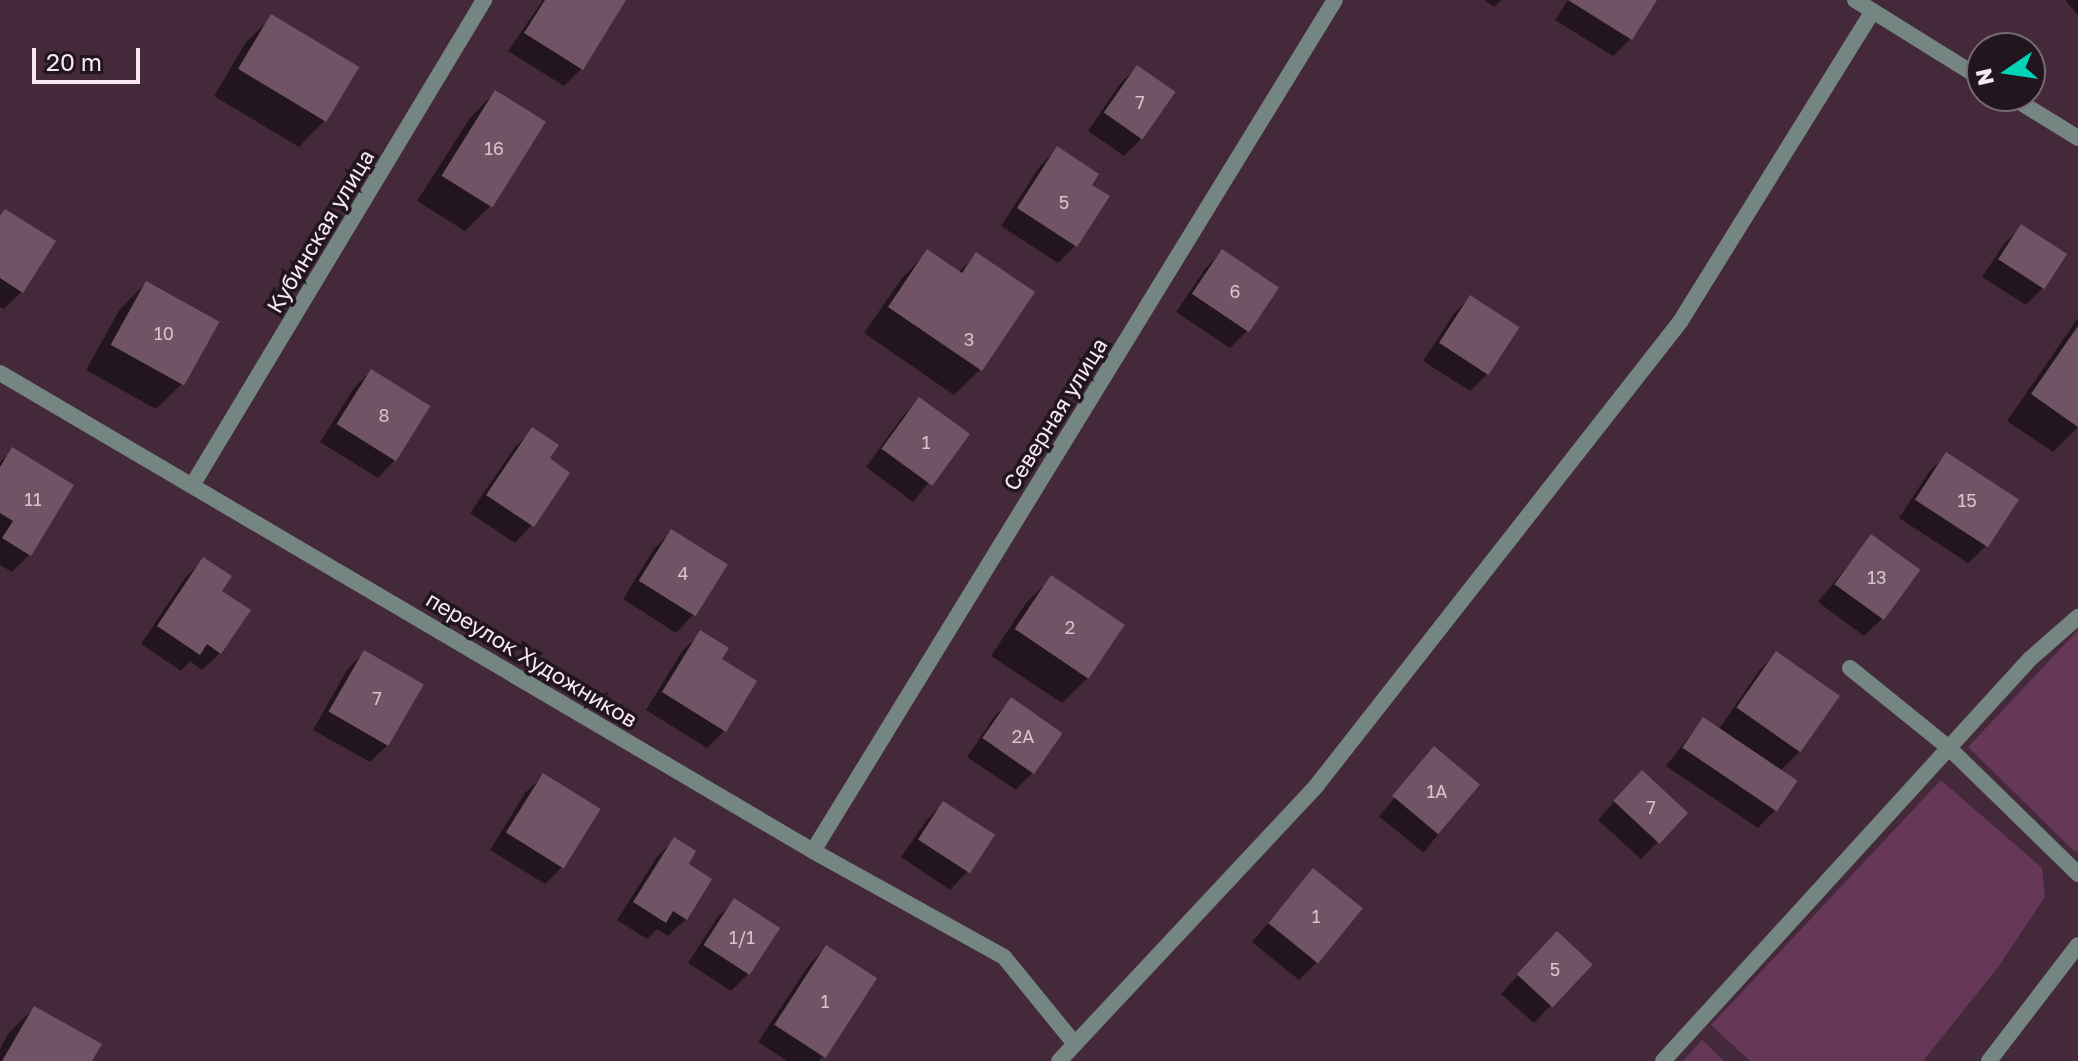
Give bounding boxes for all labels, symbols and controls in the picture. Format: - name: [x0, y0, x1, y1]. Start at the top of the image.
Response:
- scale bar: [36, 32, 144, 82]
- north arrow: [1966, 32, 2046, 112]
- text: 20 m: [46, 47, 102, 76]
- text: N: [1969, 66, 1999, 88]
- house number: 7: [1135, 91, 1145, 113]
- house number: 16: [484, 137, 504, 159]
- street label: Кубинская улица: [261, 144, 379, 318]
- house number: 5: [1059, 191, 1069, 213]
- house number: 6: [1230, 280, 1240, 302]
- house number: 10: [154, 322, 174, 344]
- house number: 3: [964, 328, 974, 350]
- street label: Северная улица: [997, 333, 1113, 495]
- house number: 8: [379, 404, 389, 426]
- house number: 1: [922, 431, 930, 453]
- house number: 11: [24, 488, 42, 510]
- house number: 15: [1957, 489, 1977, 511]
- house number: 4: [678, 562, 688, 584]
- house number: 13: [1867, 566, 1887, 588]
- street label: переулок Художников: [422, 585, 642, 733]
- house number: 2: [1065, 616, 1075, 638]
- house number: 7: [372, 687, 382, 709]
- house number: 2А: [1012, 725, 1034, 747]
- house number: 1А: [1427, 780, 1447, 802]
- house number: 7: [1646, 796, 1656, 818]
- house number: 1: [1312, 905, 1320, 927]
- house number: 1/1: [729, 926, 755, 948]
- house number: 5: [1550, 958, 1560, 980]
- house number: 1: [821, 990, 829, 1012]

